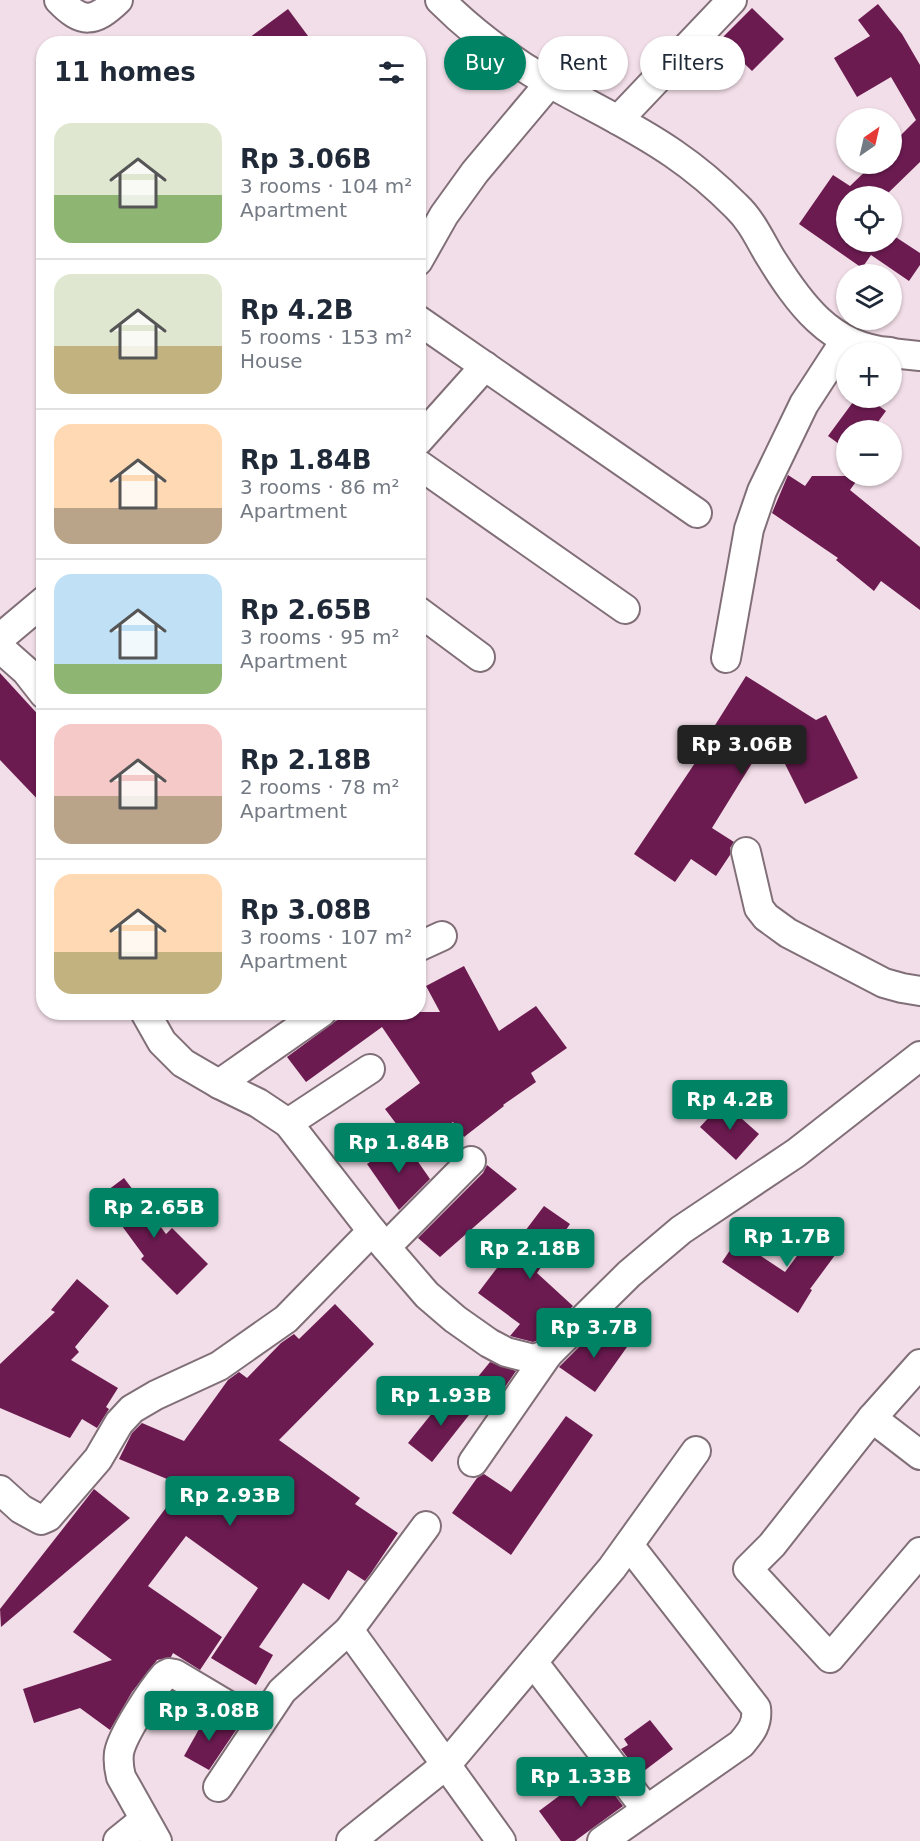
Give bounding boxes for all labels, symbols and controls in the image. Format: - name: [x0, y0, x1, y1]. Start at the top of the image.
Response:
- chip: Buy: [444, 36, 526, 90]
- chip: Rent: [538, 36, 628, 90]
- chip: Filters: [640, 36, 745, 90]
- icon: filters: [375, 56, 408, 89]
- text: 11 homes: [54, 57, 196, 87]
- north arrow: [836, 108, 902, 174]
- map controls: [836, 108, 902, 486]
- text: Rp 3.06B: [240, 144, 372, 174]
- icon: home: [102, 147, 174, 219]
- text: 3 rooms · 104 m²: [240, 174, 412, 198]
- button: locate: [836, 186, 902, 252]
- text: Apartment: [240, 198, 347, 222]
- button: layers: [836, 264, 902, 330]
- text: Rp 4.2B: [240, 295, 354, 325]
- icon: home: [102, 298, 174, 370]
- text: 5 rooms · 153 m²: [240, 325, 412, 349]
- button: +: [836, 342, 902, 408]
- text: House: [240, 349, 303, 373]
- button: −: [836, 420, 902, 486]
- text: Rp 1.84B: [240, 445, 372, 475]
- icon: home: [102, 448, 174, 520]
- text: 3 rooms · 86 m²: [240, 475, 400, 499]
- text: Apartment: [240, 499, 347, 523]
- text: Rp 2.65B: [240, 595, 372, 625]
- icon: home: [102, 598, 174, 670]
- text: 3 rooms · 95 m²: [240, 625, 400, 649]
- text: Apartment: [240, 649, 347, 673]
- pin: Rp 3.06B: [680, 725, 804, 776]
- text: Rp 3.06B: [691, 732, 793, 756]
- text: Rp 2.18B: [240, 745, 372, 775]
- icon: home: [102, 748, 174, 820]
- text: 2 rooms · 78 m²: [240, 775, 400, 799]
- text: Apartment: [240, 799, 347, 823]
- text: Rp 3.08B: [240, 895, 372, 925]
- icon: home: [102, 898, 174, 970]
- text: 3 rooms · 107 m²: [240, 925, 412, 949]
- text: Apartment: [240, 949, 347, 973]
- pin: Rp 4.2B: [675, 1080, 785, 1131]
- text: Rp 4.2B: [686, 1087, 774, 1111]
- pin: Rp 1.84B: [337, 1123, 461, 1174]
- text: Rp 1.84B: [348, 1130, 450, 1154]
- pin: Rp 2.65B: [92, 1188, 216, 1239]
- text: Rp 2.65B: [103, 1195, 205, 1219]
- pin: Rp 1.7B: [732, 1217, 842, 1268]
- text: Rp 1.7B: [743, 1224, 831, 1248]
- pin: Rp 2.18B: [468, 1229, 592, 1280]
- text: Rp 2.18B: [479, 1236, 581, 1260]
- pin: Rp 3.7B: [539, 1308, 649, 1359]
- text: Rp 3.7B: [550, 1315, 638, 1339]
- pin: Rp 1.93B: [379, 1376, 503, 1427]
- text: Rp 1.93B: [390, 1383, 492, 1407]
- pin: Rp 2.93B: [168, 1476, 292, 1527]
- text: Rp 2.93B: [179, 1483, 281, 1507]
- pin: Rp 3.08B: [147, 1691, 271, 1742]
- text: Rp 3.08B: [158, 1698, 260, 1722]
- pin: Rp 1.33B: [519, 1757, 643, 1808]
- text: Rp 1.33B: [530, 1764, 632, 1788]

